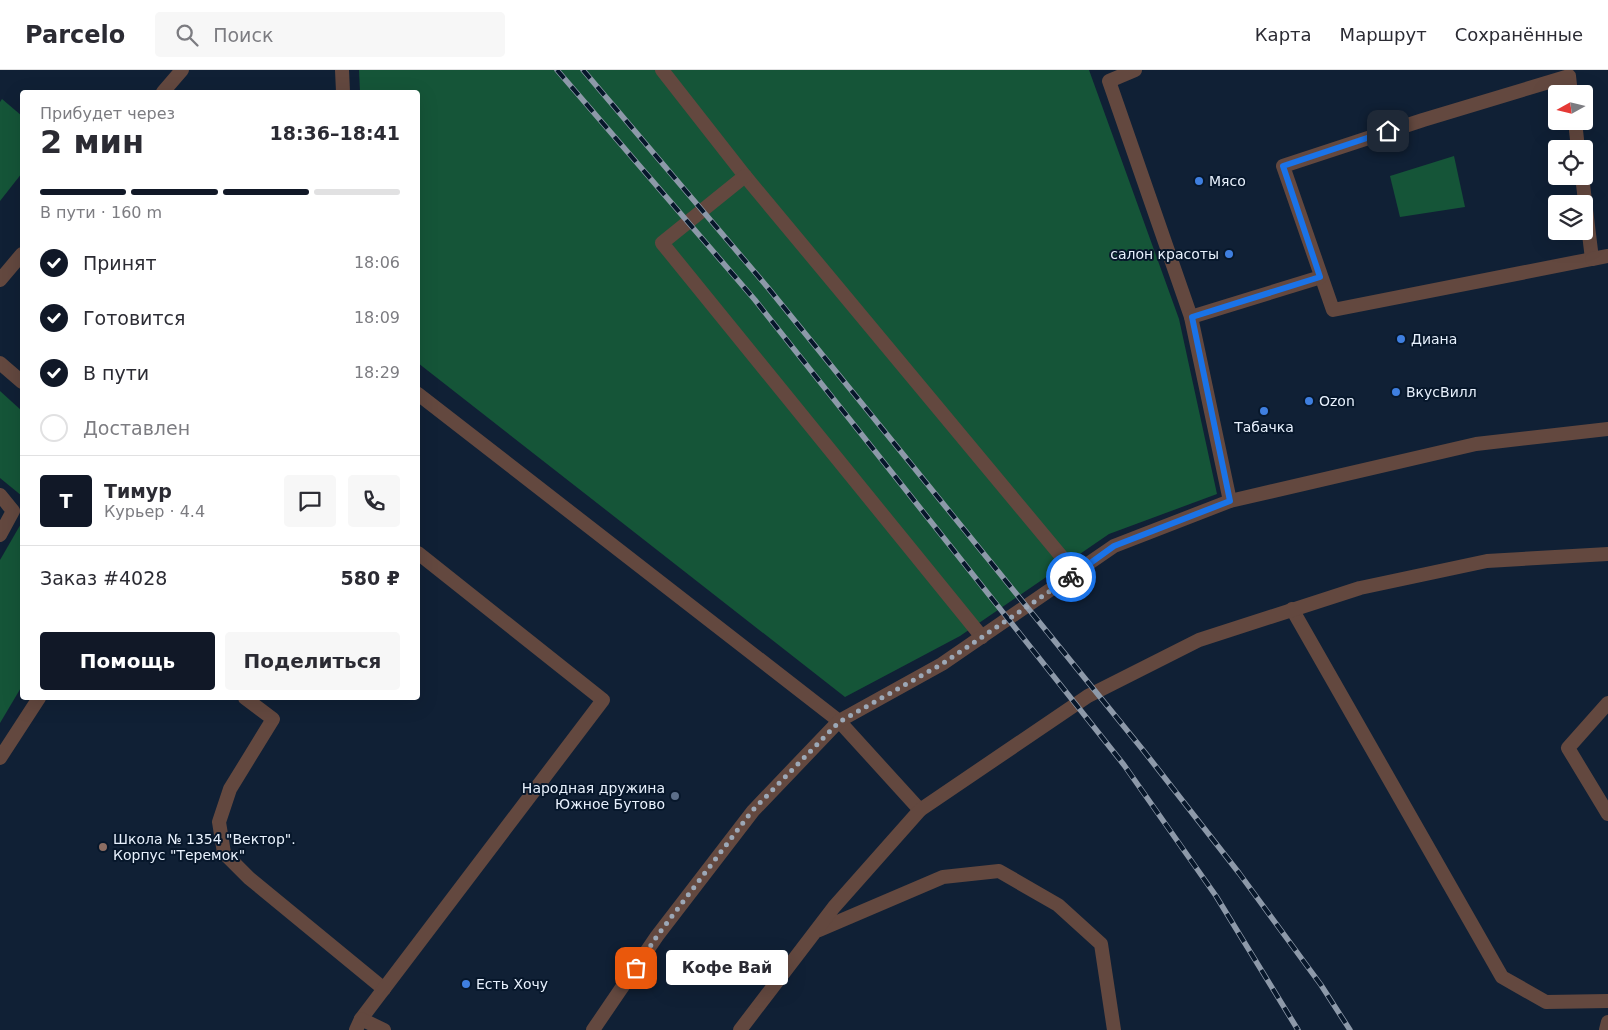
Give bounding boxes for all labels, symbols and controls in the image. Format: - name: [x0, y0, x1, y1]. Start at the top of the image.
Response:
- search box: [155, 12, 505, 57]
- text: Parcelo: [25, 21, 125, 49]
- icon: search: [173, 21, 201, 49]
- text: Поиск: [213, 24, 273, 46]
- text: Карта: [1255, 24, 1312, 45]
- text: Маршрут: [1340, 24, 1427, 45]
- text: Сохранённые: [1455, 24, 1583, 45]
- north arrow: [1548, 85, 1592, 130]
- map controls: [1548, 85, 1593, 240]
- text: Прибудет через: [40, 104, 175, 123]
- pin: [1367, 110, 1409, 152]
- icon: home: [1374, 117, 1402, 145]
- text: 18:36–18:41: [270, 122, 400, 144]
- text: 2 мин: [40, 123, 144, 161]
- button: locate: [1548, 140, 1593, 185]
- place label: Мясо: [1209, 173, 1246, 189]
- marker: Мясо: [1193, 175, 1205, 187]
- button: layers: [1548, 195, 1593, 240]
- text: В пути · 160 m: [40, 203, 162, 222]
- place label: салон красоты: [1110, 246, 1219, 262]
- marker: салон красоты: [1223, 248, 1235, 260]
- icon: check: [40, 249, 68, 277]
- text: Принят: [83, 252, 157, 274]
- text: 18:06: [354, 253, 400, 272]
- icon: check: [40, 304, 68, 332]
- text: Готовится: [83, 307, 185, 329]
- text: 18:09: [354, 308, 400, 327]
- place label: Диана: [1411, 331, 1457, 347]
- marker: Диана: [1395, 333, 1407, 345]
- icon: check: [40, 359, 68, 387]
- text: В пути: [83, 362, 149, 384]
- text: 18:29: [354, 363, 400, 382]
- place label: ВкусВилл: [1406, 384, 1477, 400]
- marker: ВкусВилл: [1390, 386, 1402, 398]
- place label: Ozon: [1319, 393, 1355, 409]
- marker: Ozon: [1303, 395, 1315, 407]
- marker: Табачка: [1258, 405, 1270, 417]
- text: Доставлен: [83, 417, 190, 439]
- place label: Табачка: [1233, 419, 1294, 435]
- button: chat: [284, 475, 336, 527]
- button: phone: [348, 475, 400, 527]
- text: Тимур: [104, 480, 172, 502]
- text: Т: [60, 490, 72, 512]
- text: Курьер · 4.4: [104, 502, 205, 521]
- courier: [1046, 552, 1096, 602]
- icon: bike: [1057, 563, 1085, 591]
- text: Заказ #4028: [40, 567, 167, 589]
- text: 580 ₽: [341, 567, 400, 589]
- button: Помощь: [40, 632, 215, 690]
- button: Поделиться: [225, 632, 400, 690]
- place label: Народная дружина Южное Бутово: [522, 780, 665, 812]
- marker: Народная дружина Южное Бутово: [669, 790, 681, 802]
- place label: Школа № 1354 "Вектор". Корпус "Теремок": [113, 831, 296, 863]
- marker: Школа № 1354 "Вектор". Корпус "Теремок": [97, 841, 109, 853]
- pin: [615, 947, 657, 989]
- callout: Кофе Вай: [666, 950, 788, 986]
- icon: bag: [622, 954, 650, 982]
- text: Кофе Вай: [682, 958, 772, 977]
- place label: Есть Хочу: [476, 976, 548, 992]
- marker: Есть Хочу: [460, 978, 472, 990]

